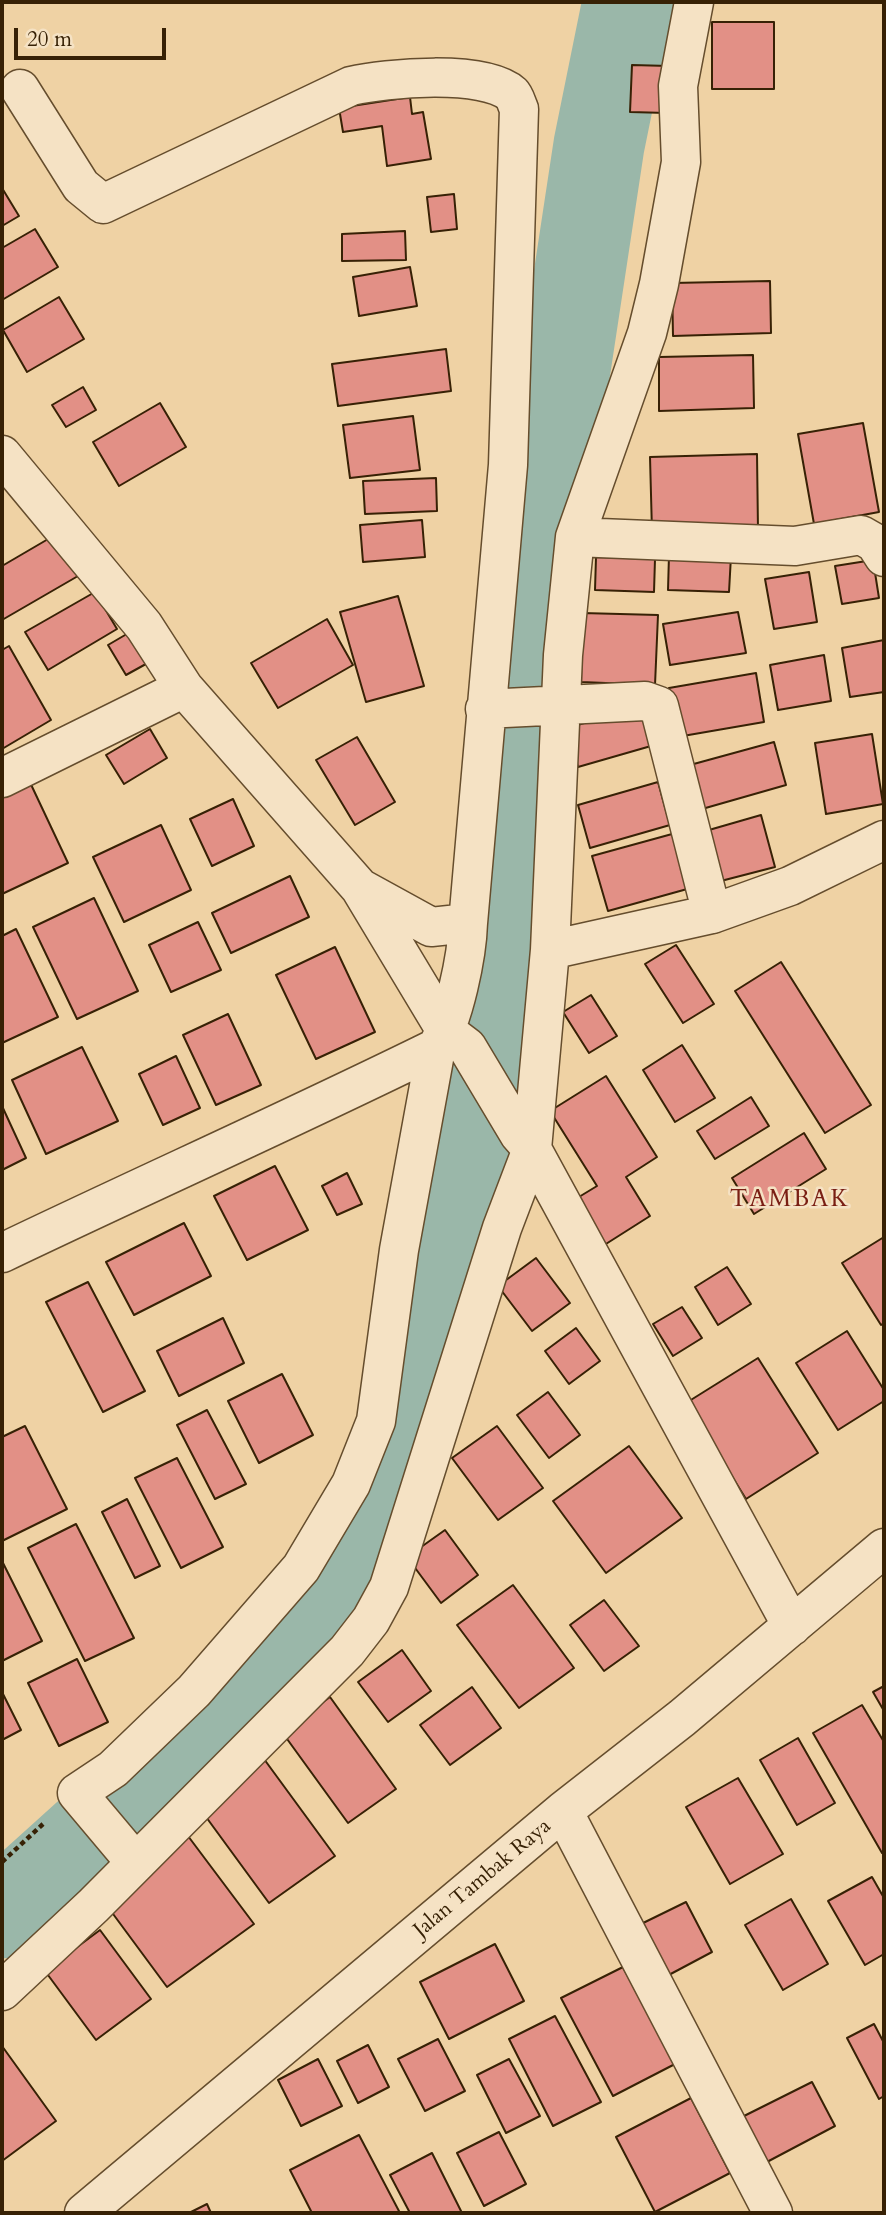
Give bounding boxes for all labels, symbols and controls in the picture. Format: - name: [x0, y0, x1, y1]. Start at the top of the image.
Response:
- scale bar: [18, 14, 170, 58]
- text: 20 m: [27, 25, 72, 54]
- district label: TAMBAK: [730, 1186, 850, 1214]
- street label: Jalan Tambak Raya: [409, 1814, 557, 1944]

